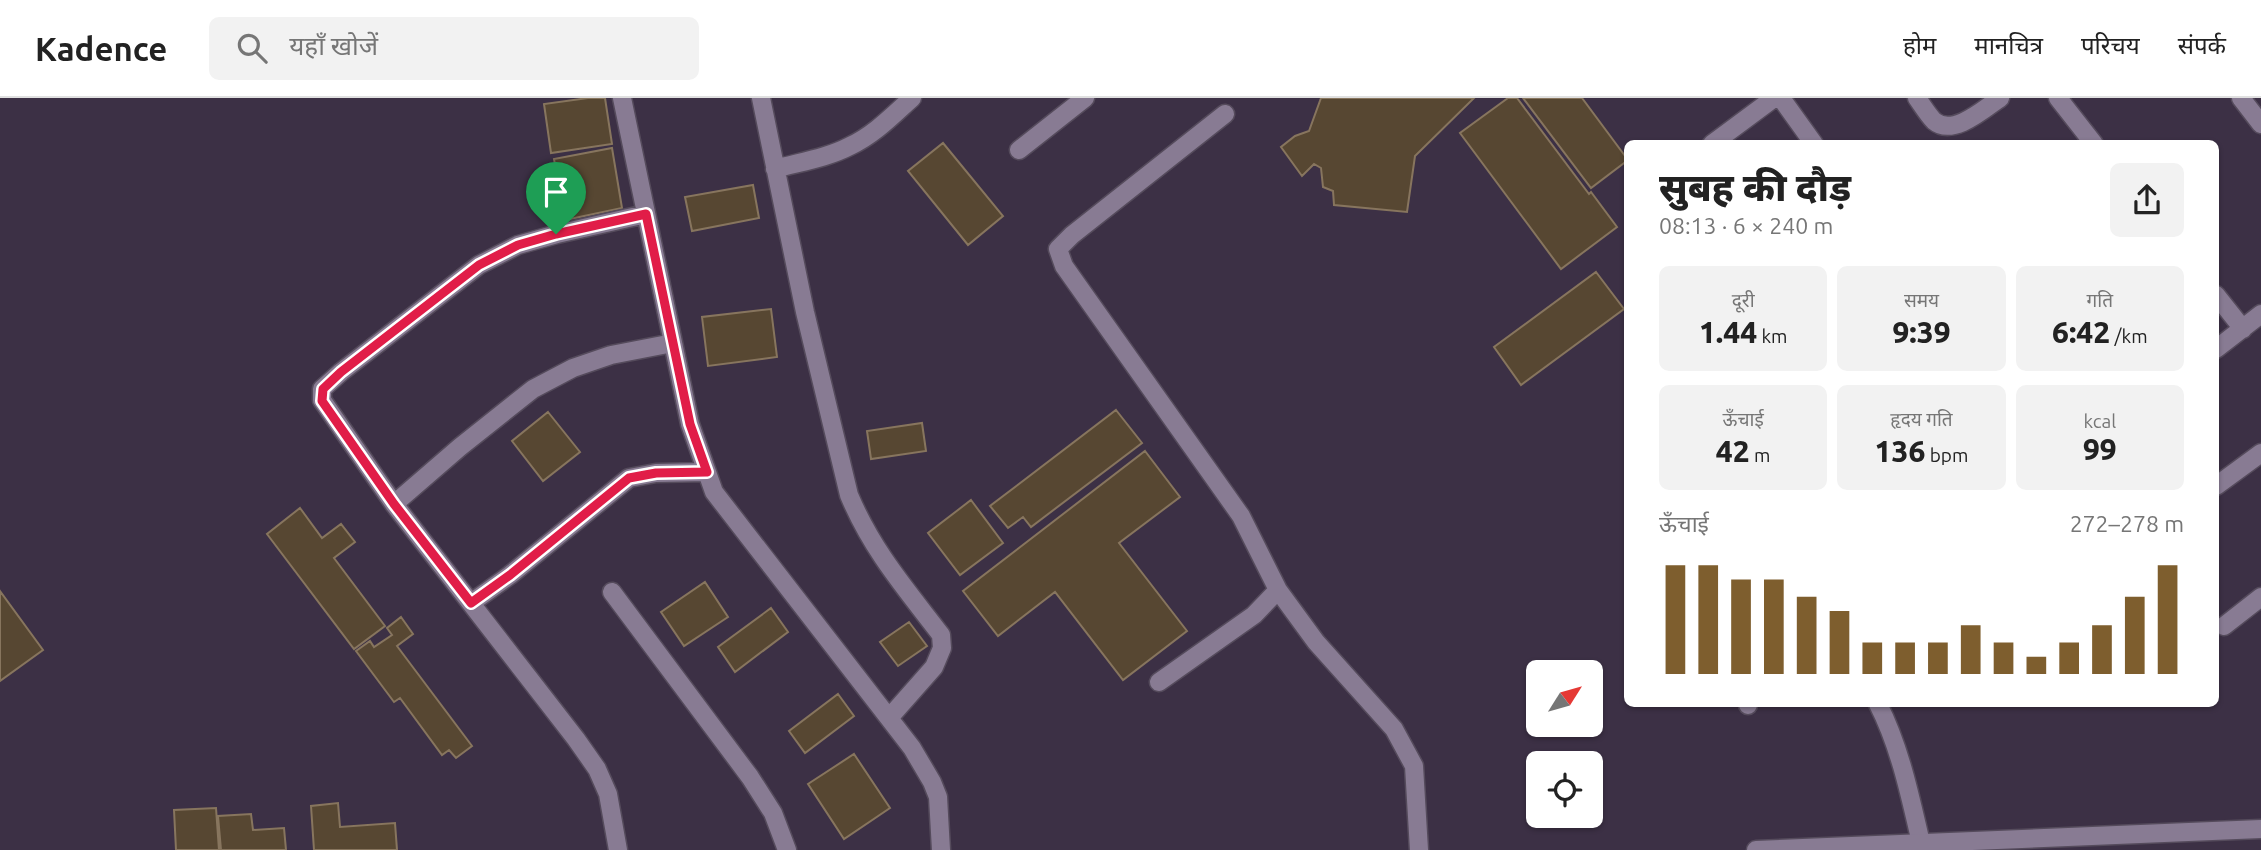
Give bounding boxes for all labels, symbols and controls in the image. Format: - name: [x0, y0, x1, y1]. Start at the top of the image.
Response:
- search box: [209, 17, 699, 80]
- icon: search: [233, 29, 271, 67]
- text: Kadence: [35, 30, 167, 67]
- text: यहाँ खोजें: [289, 31, 378, 60]
- text: होम: [1903, 32, 1936, 59]
- text: मानचित्र: [1974, 32, 2043, 59]
- text: परिचय: [2081, 32, 2140, 59]
- text: संपर्क: [2178, 32, 2226, 59]
- pin: [526, 162, 586, 234]
- button: share: [2110, 163, 2184, 237]
- text: सुबह की दौड़: [1659, 166, 1851, 208]
- icon: arrive: [537, 173, 575, 211]
- text: 08:13 · 6 × 240 m: [1659, 213, 1833, 238]
- text: दूरी: [1732, 289, 1755, 311]
- text: समय: [1904, 289, 1939, 311]
- text: गति: [2087, 289, 2113, 311]
- text: 1.44: [1699, 315, 1757, 349]
- text: 9:39: [1892, 315, 1951, 349]
- text: 6:42: [2052, 315, 2110, 349]
- text: km: [1757, 325, 1787, 347]
- text: /km: [2110, 325, 2148, 347]
- text: ऊँचाई: [1723, 408, 1764, 430]
- text: हृदय गति: [1890, 408, 1953, 430]
- text: kcal: [2083, 410, 2116, 432]
- text: 99: [2083, 432, 2117, 466]
- text: 42: [1716, 434, 1750, 468]
- text: 136: [1875, 434, 1925, 468]
- text: m: [1750, 444, 1770, 466]
- text: bpm: [1925, 444, 1968, 466]
- text: ऊँचाई: [1659, 511, 1709, 536]
- text: 272–278 m: [2070, 511, 2184, 536]
- north arrow: [1526, 660, 1603, 737]
- map controls: [1526, 660, 1603, 828]
- button: locate: [1526, 751, 1603, 828]

